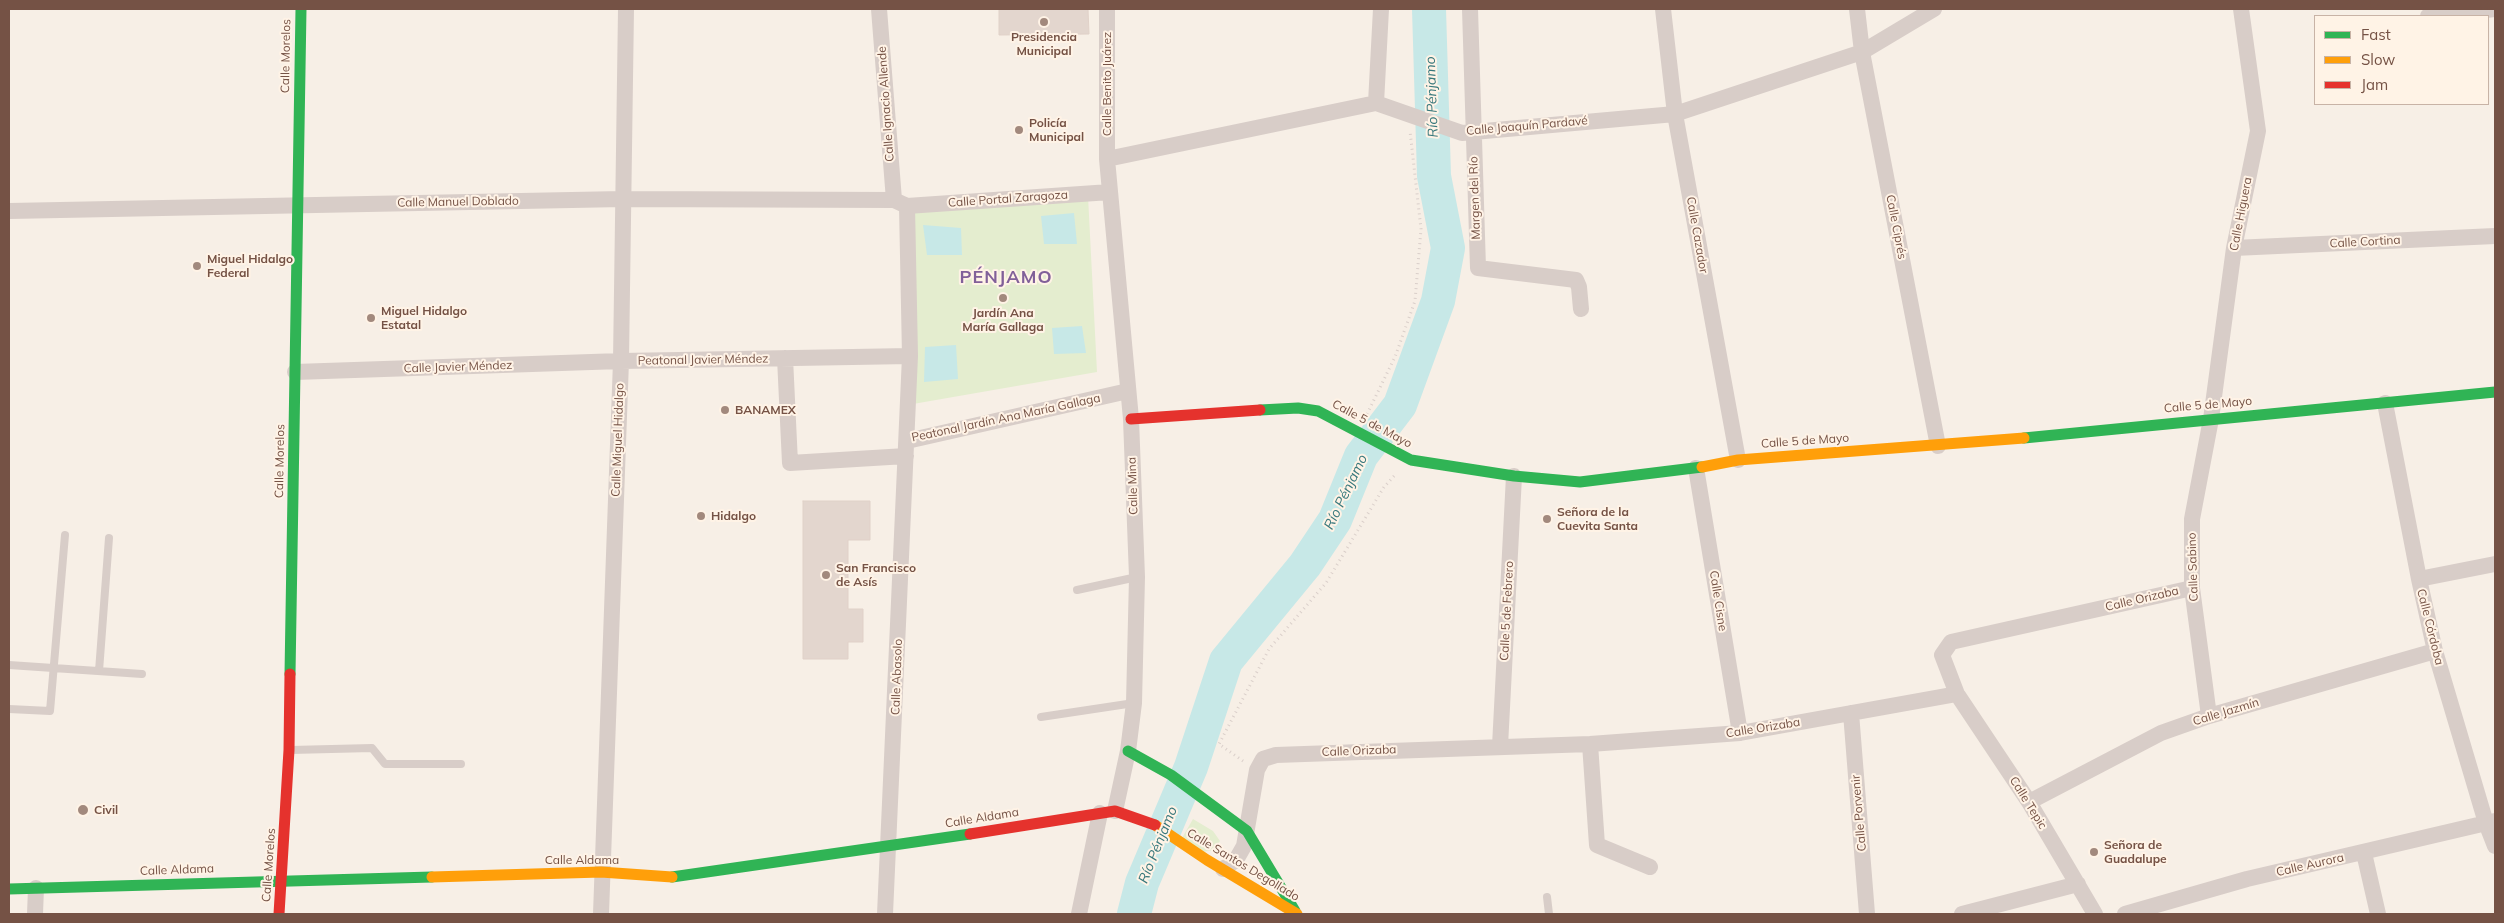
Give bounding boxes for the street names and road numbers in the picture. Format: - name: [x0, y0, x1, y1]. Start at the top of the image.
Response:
- street label: Calle Morelos: [278, 19, 294, 93]
- street label: Calle Benito Juárez: [1100, 32, 1114, 136]
- street label: Calle Ignacio Allende: [875, 46, 897, 162]
- street label: Calle Joaquín Pardavé: [1466, 114, 1588, 138]
- street label: Margen del Río: [1466, 156, 1484, 240]
- street label: Calle Higuera: [2227, 176, 2255, 252]
- street label: Calle Portal Zaragoza: [948, 188, 1068, 210]
- street label: Calle Ciprés: [1883, 193, 1909, 261]
- street label: Calle Manuel Doblado: [397, 194, 519, 210]
- street label: Calle Cazador: [1683, 196, 1711, 274]
- street label: Calle Cortina: [2329, 233, 2401, 251]
- street label: Peatonal Javier Méndez: [638, 352, 768, 368]
- street label: Calle Javier Méndez: [403, 358, 513, 376]
- street label: Calle Miguel Hidalgo: [609, 383, 627, 497]
- street label: Peatonal Jardín Ana María Gallaga: [910, 391, 1102, 445]
- street label: Calle 5 de Mayo: [2163, 394, 2253, 416]
- street label: Calle 5 de Mayo: [1330, 397, 1414, 451]
- street label: Calle Morelos: [272, 424, 288, 498]
- street label: Calle 5 de Mayo: [1760, 431, 1850, 451]
- street label: Calle Mina: [1125, 457, 1141, 515]
- street label: Calle Sabino: [2185, 532, 2201, 602]
- street label: Calle 5 de Febrero: [1497, 561, 1517, 661]
- street label: Calle Cisne: [1706, 570, 1730, 632]
- street label: Calle Orizaba: [2104, 584, 2180, 614]
- street label: Calle Córdoba: [2414, 587, 2446, 667]
- street label: Calle Abasolo: [888, 639, 906, 715]
- street label: Calle Jazmín: [2191, 695, 2261, 729]
- street label: Calle Orizaba: [1725, 715, 1801, 741]
- street label: Calle Orizaba: [1321, 742, 1397, 760]
- street label: Calle Porvenir: [1848, 774, 1870, 852]
- street label: Calle Tepic: [2006, 774, 2050, 832]
- street label: Calle Aldama: [944, 805, 1020, 831]
- street label: Calle Santos Degollado: [1184, 826, 1302, 904]
- street label: Calle Morelos: [259, 827, 279, 903]
- street label: Calle Aurora: [2275, 850, 2345, 880]
- street label: Calle Aldama: [545, 853, 619, 867]
- street label: Calle Aldama: [140, 862, 214, 878]

